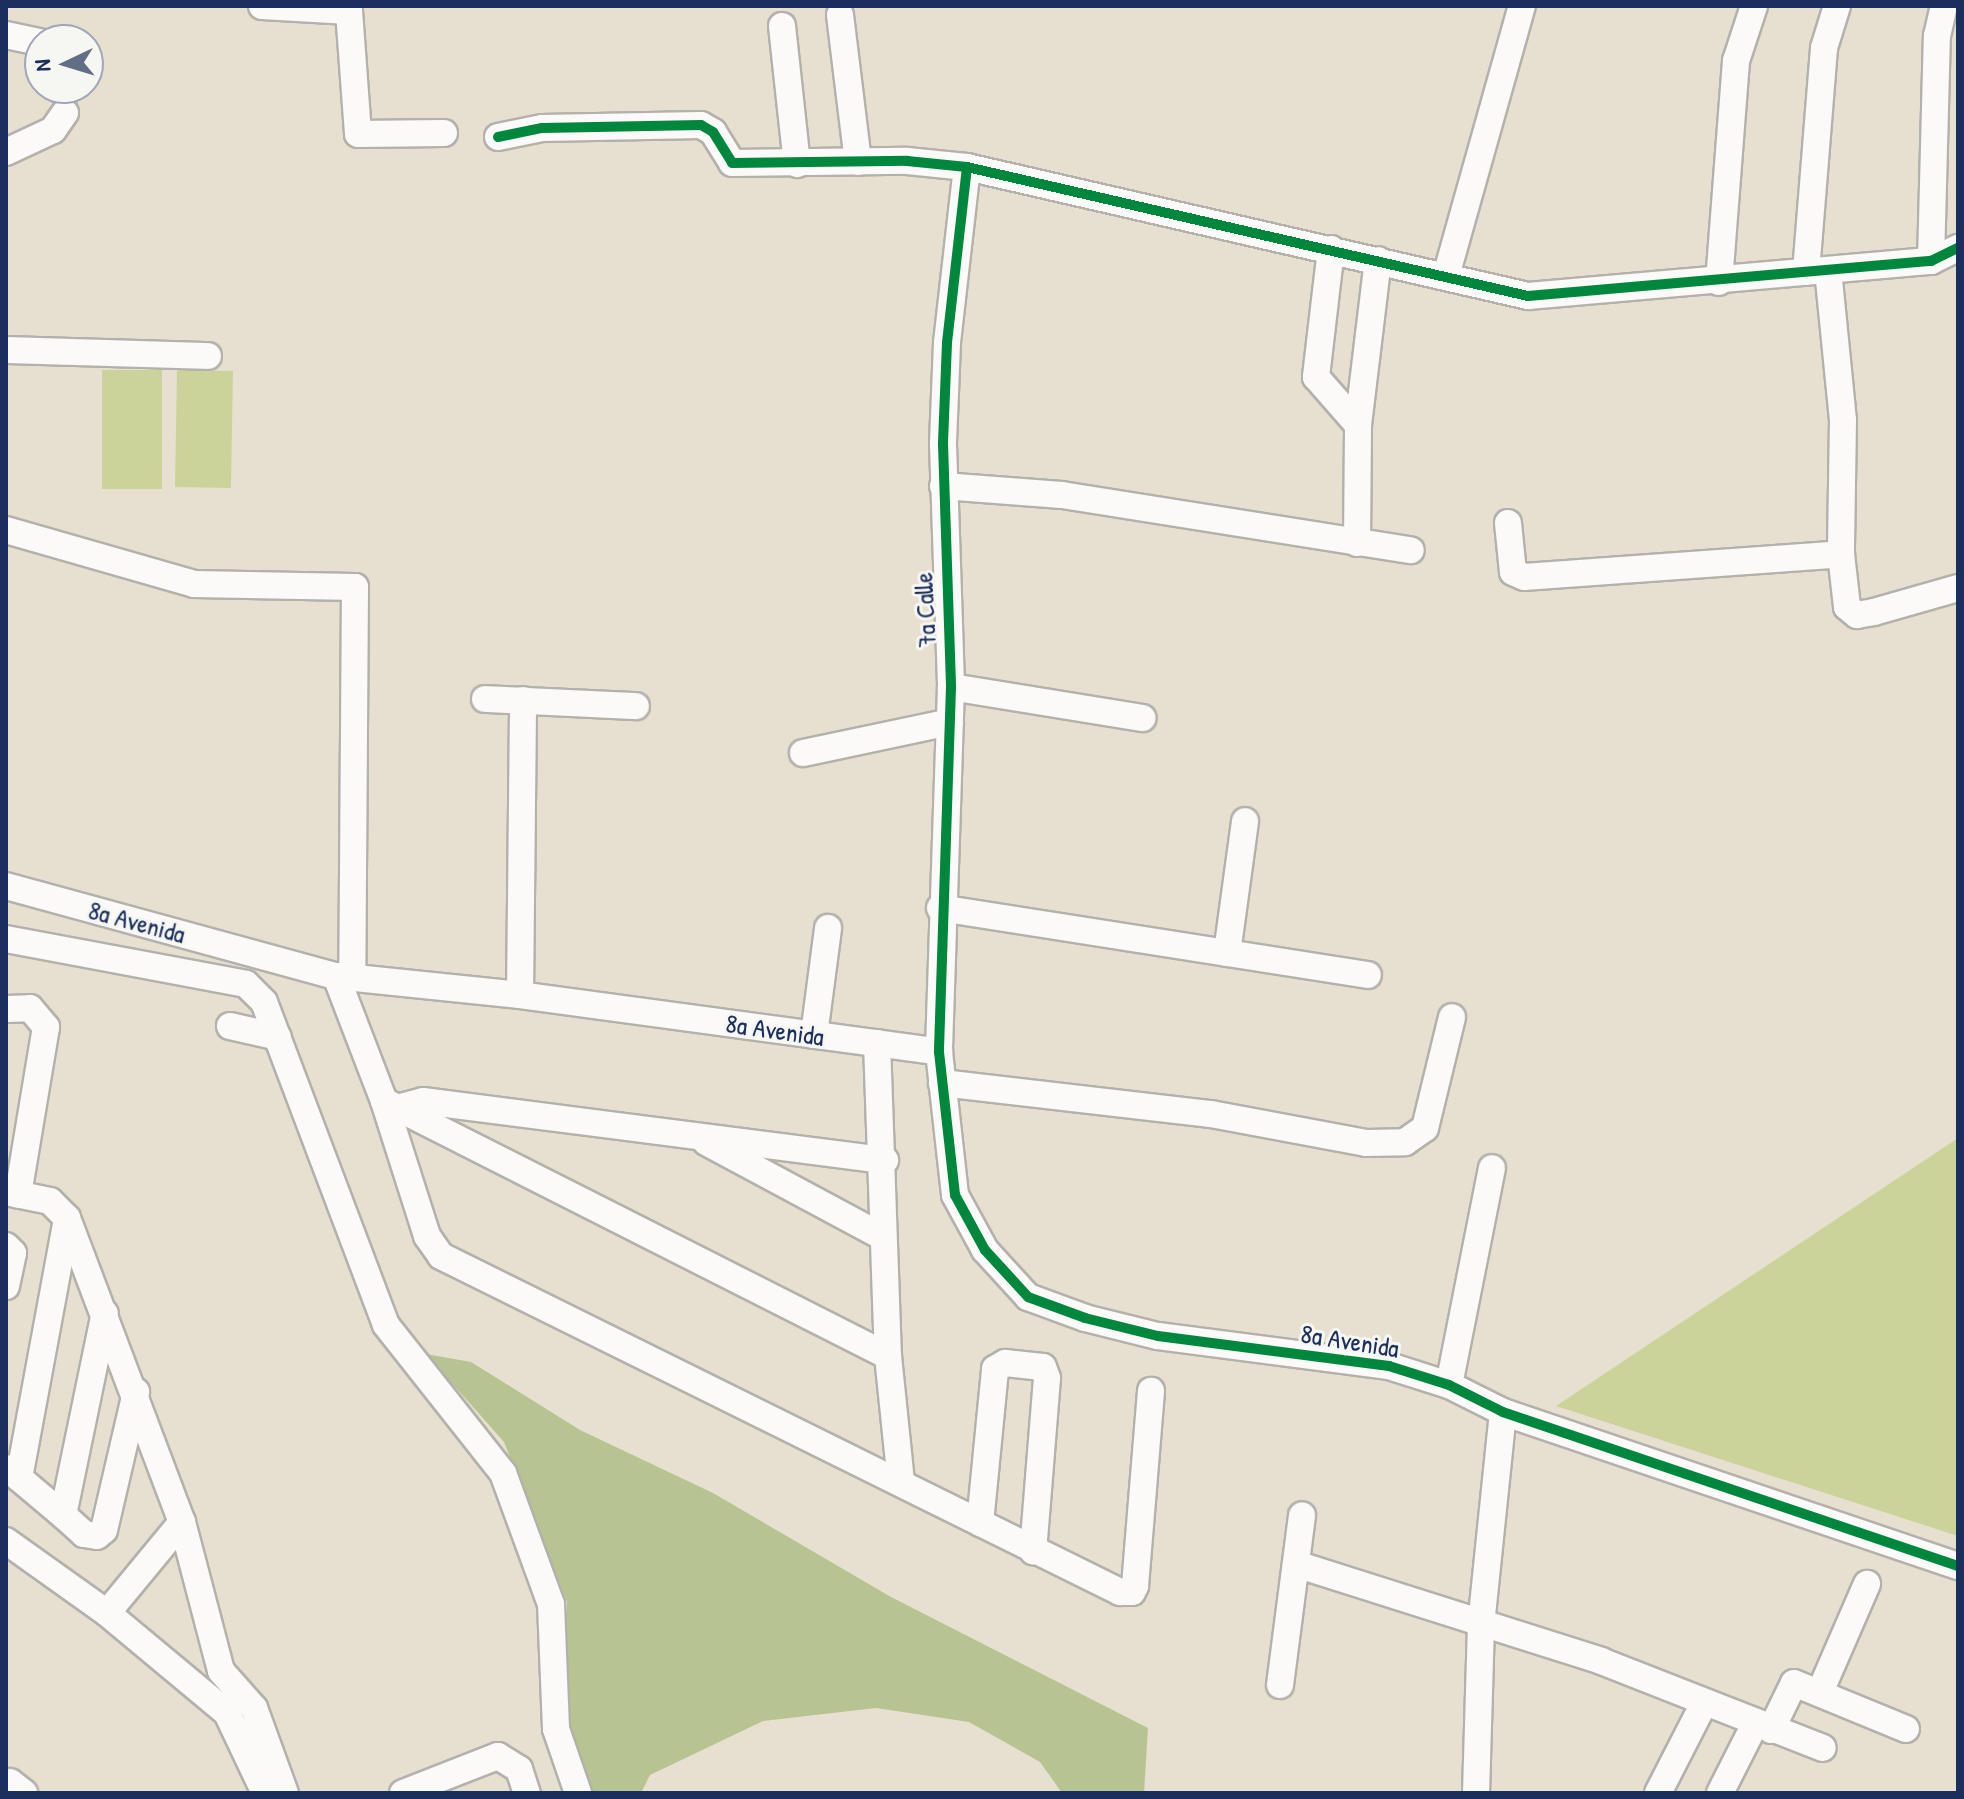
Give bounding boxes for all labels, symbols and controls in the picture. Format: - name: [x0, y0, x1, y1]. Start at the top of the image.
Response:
- north arrow: [24, 24, 104, 104]
- text: N: [27, 59, 57, 72]
- street label: 7a Calle: [907, 572, 943, 648]
- street label: 8a Avenida: [85, 894, 189, 950]
- street label: 8a Avenida: [724, 1008, 826, 1052]
- street label: 8a Avenida: [1299, 1318, 1401, 1364]

